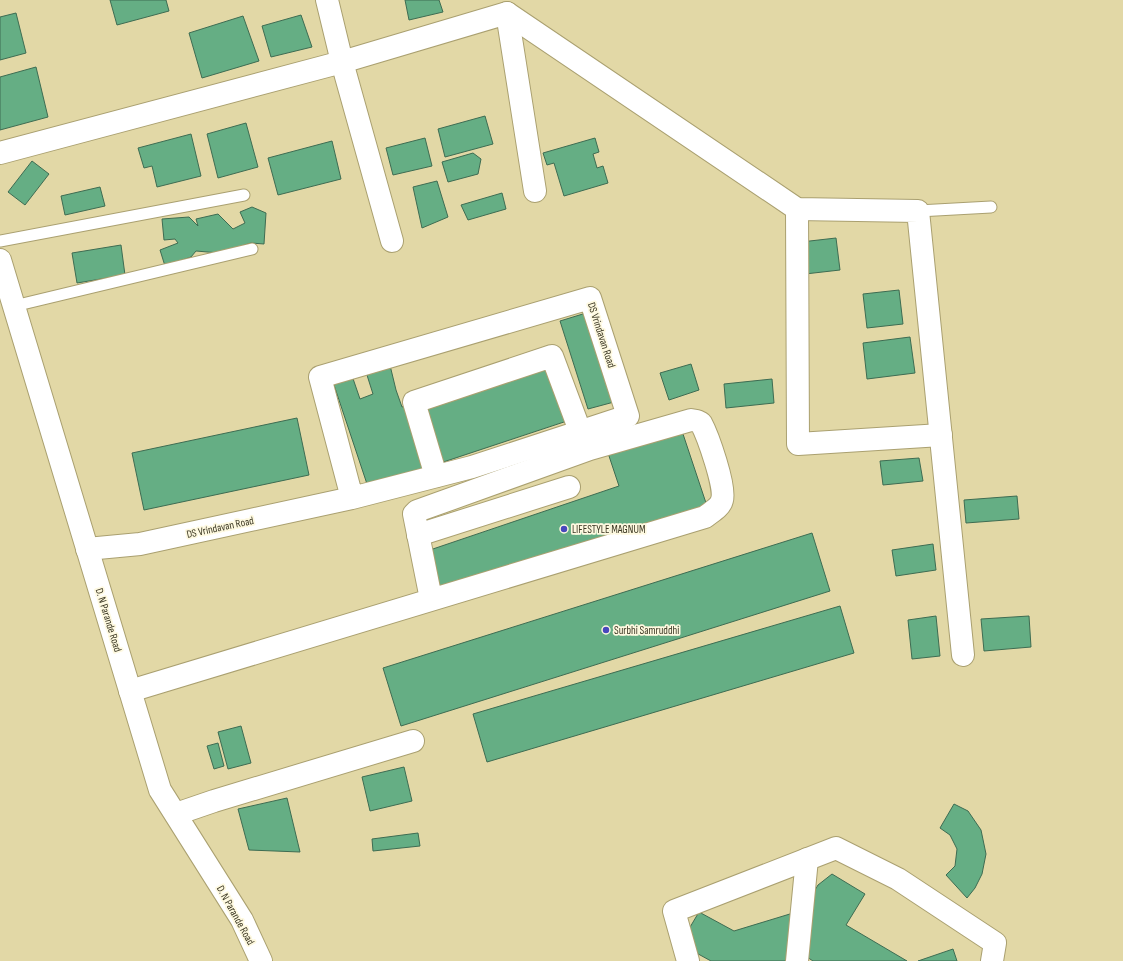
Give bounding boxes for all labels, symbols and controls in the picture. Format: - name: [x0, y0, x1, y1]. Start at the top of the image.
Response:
- street label: DS Vrindavan Road: [585, 301, 618, 370]
- street label: DS Vrindavan Road: [185, 514, 255, 541]
- place label: LIFESTYLE MAGNUM: [572, 523, 645, 536]
- marker: LIFESTYLE MAGNUM: [559, 524, 569, 534]
- street label: D. N Parande Road: [93, 587, 125, 654]
- place label: Surbhi Samruddhi: [614, 624, 679, 637]
- marker: Surbhi Samruddhi: [601, 625, 611, 635]
- street label: D. N Parande Road: [214, 883, 257, 948]

